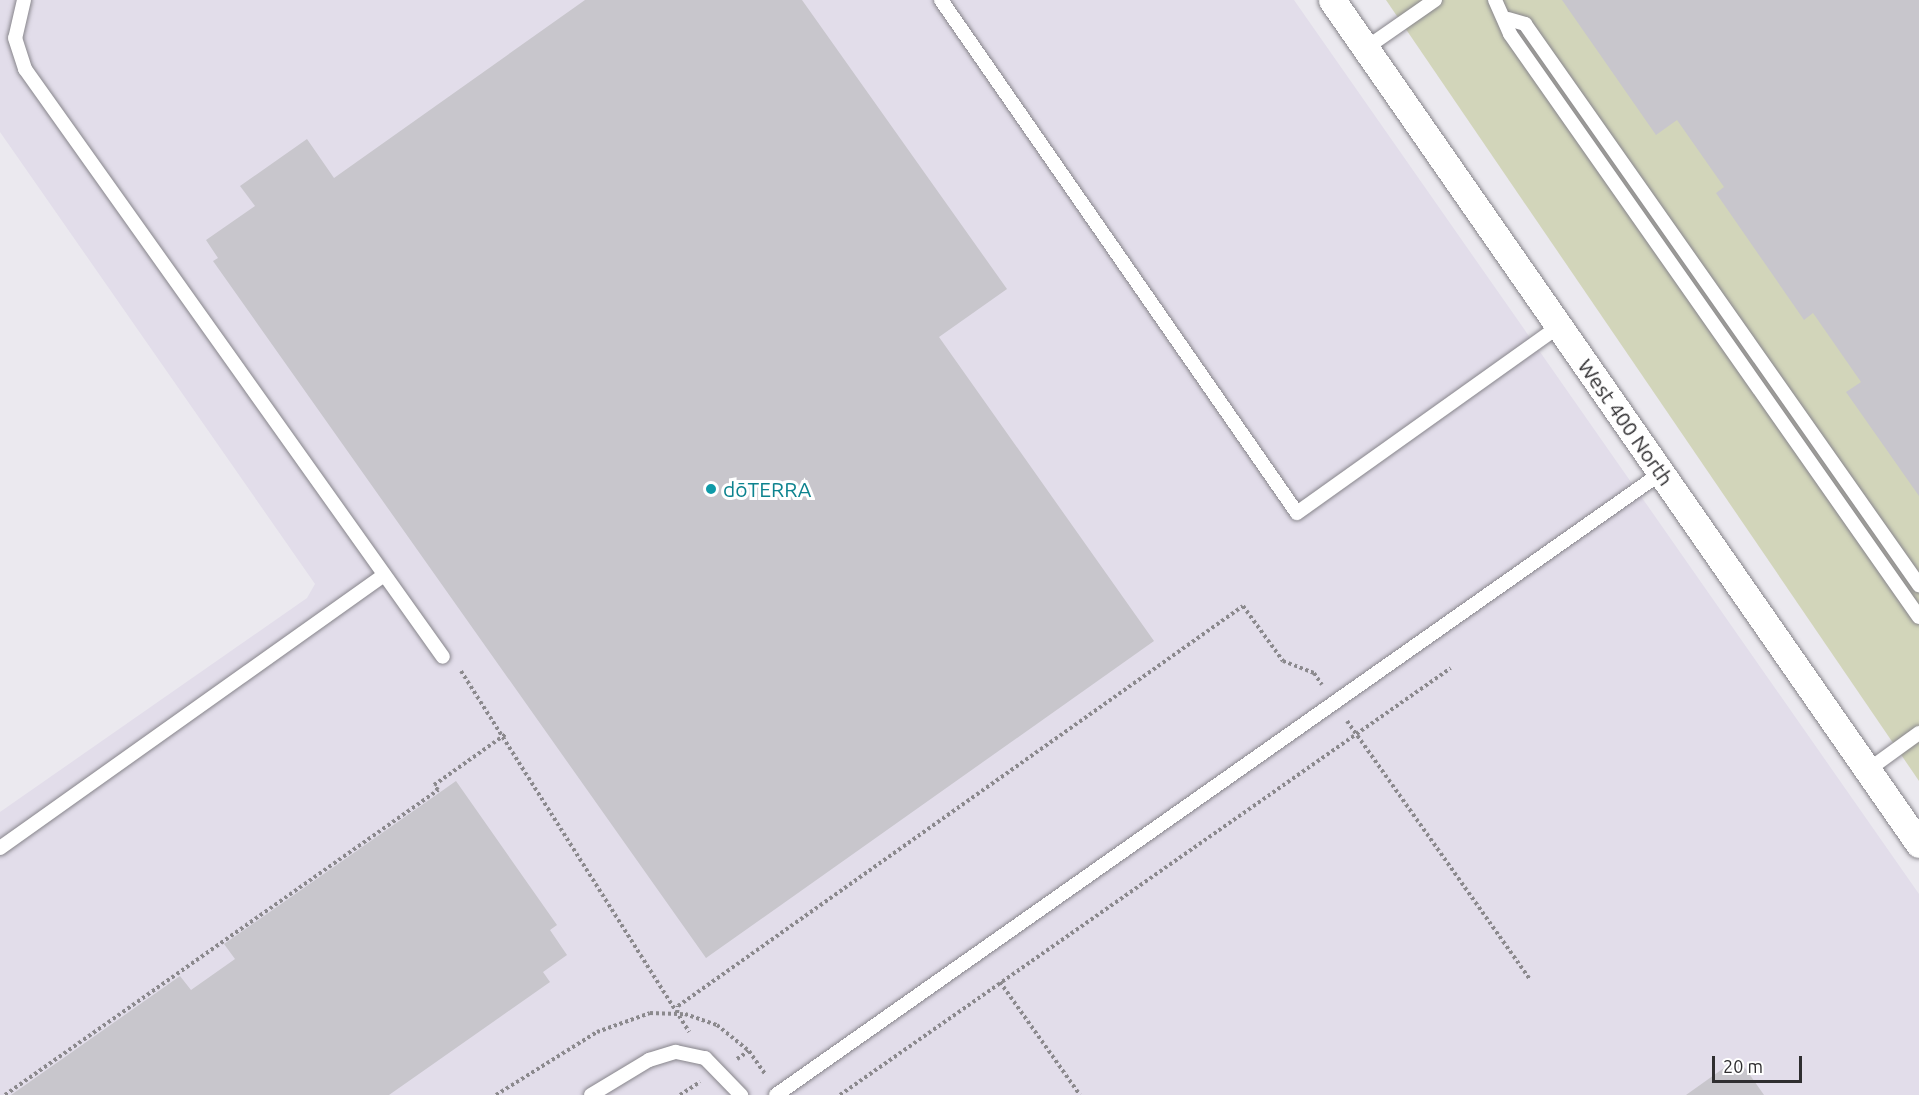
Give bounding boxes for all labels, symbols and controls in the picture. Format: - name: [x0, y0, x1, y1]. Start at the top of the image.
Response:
- street label: West 400 North: [1573, 354, 1679, 490]
- place label: dōTERRA: [723, 476, 811, 502]
- marker: dōTERRA: [704, 482, 718, 496]
- scale bar: [1715, 1044, 1805, 1082]
- text: 20 m: [1723, 1056, 1763, 1076]

